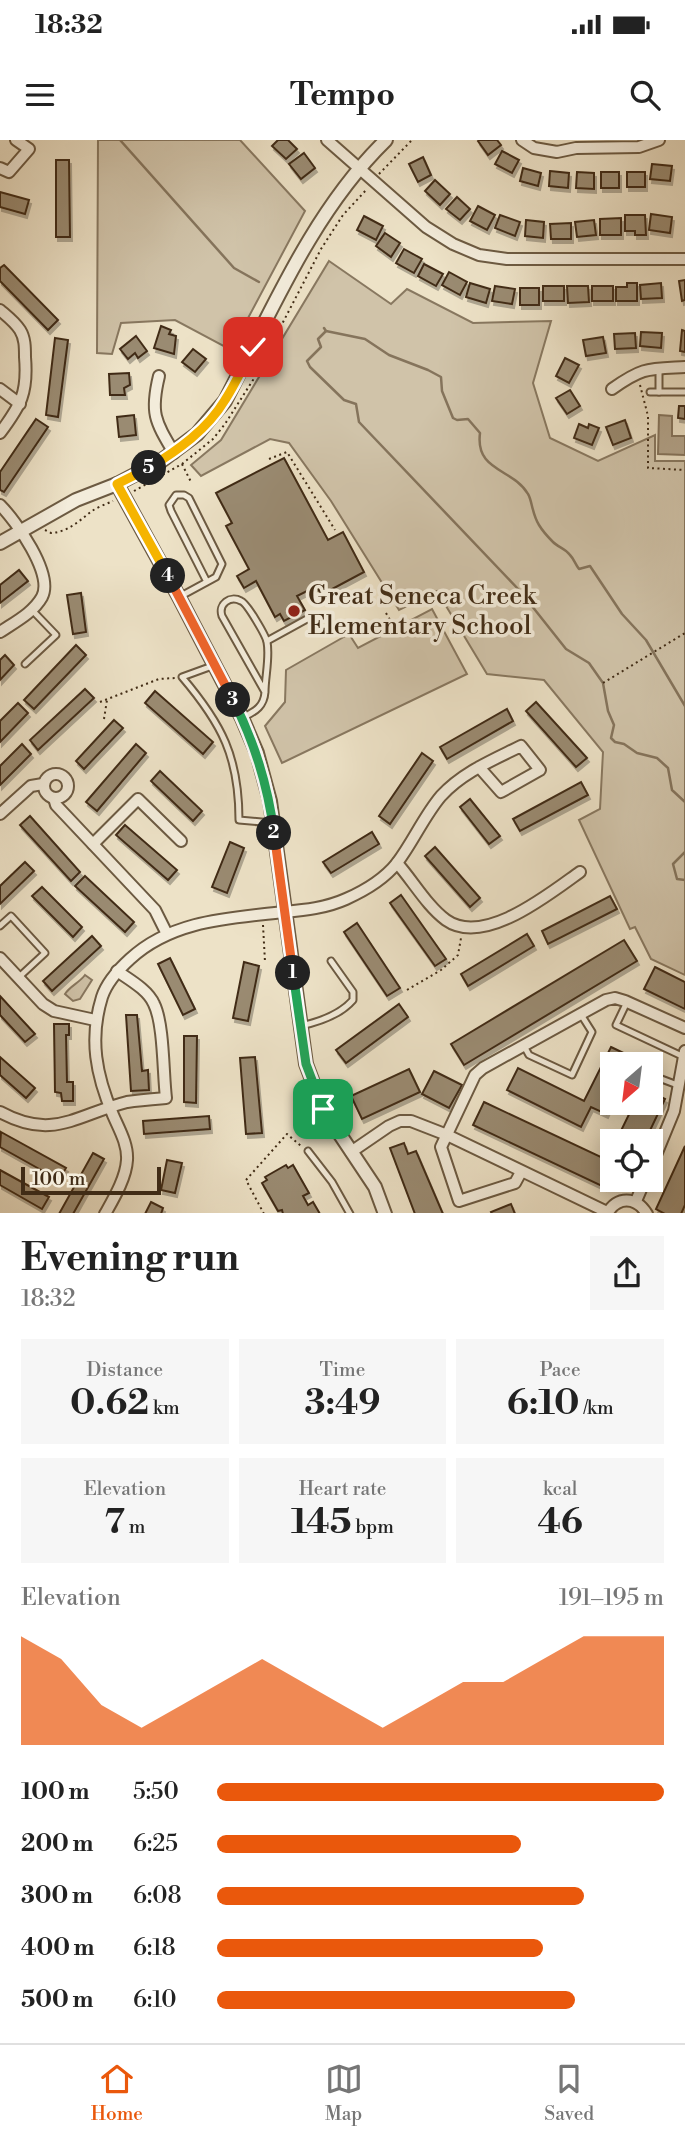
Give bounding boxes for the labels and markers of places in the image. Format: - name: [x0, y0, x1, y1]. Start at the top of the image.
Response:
- pin: [223, 317, 283, 377]
- pin: 5: [132, 450, 166, 486]
- pin: 4: [150, 558, 186, 593]
- place label: Great Seneca Creek Elementary School: [308, 580, 538, 642]
- marker: Great Seneca Creek Elementary School: [286, 603, 302, 619]
- pin: 3: [216, 682, 250, 718]
- pin: 2: [256, 816, 292, 850]
- pin: 1: [276, 956, 310, 990]
- pin: [293, 1079, 353, 1139]

